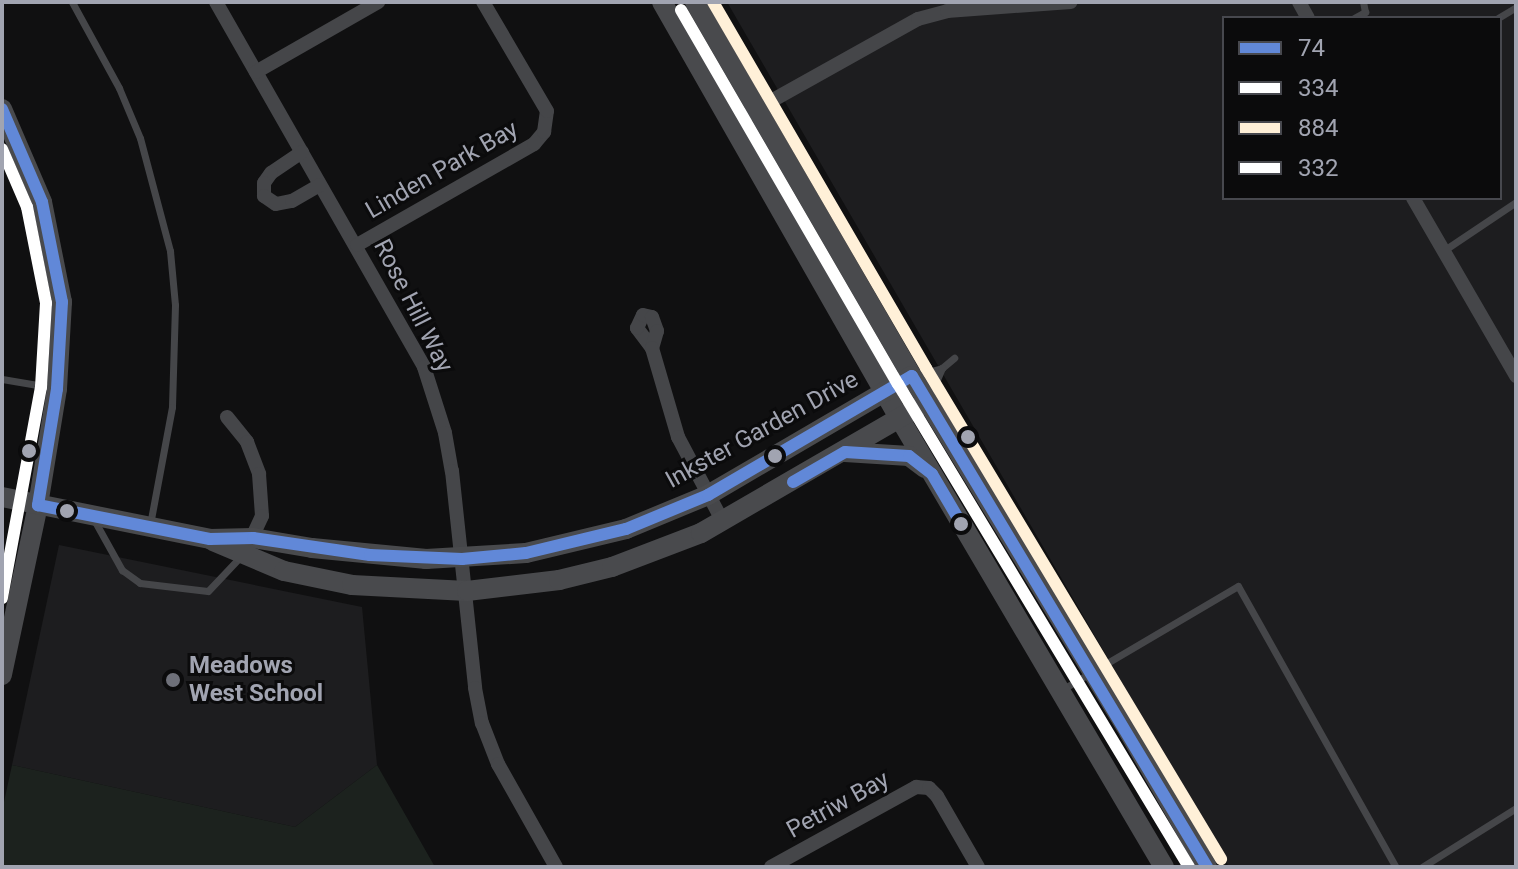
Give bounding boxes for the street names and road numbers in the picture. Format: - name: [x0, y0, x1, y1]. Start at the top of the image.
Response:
- street label: Linden Park Bay: [361, 115, 523, 225]
- street label: Rose Hill Way: [367, 235, 459, 377]
- street label: Inkster Garden Drive: [661, 365, 863, 495]
- street label: Petriw Bay: [782, 765, 894, 845]

